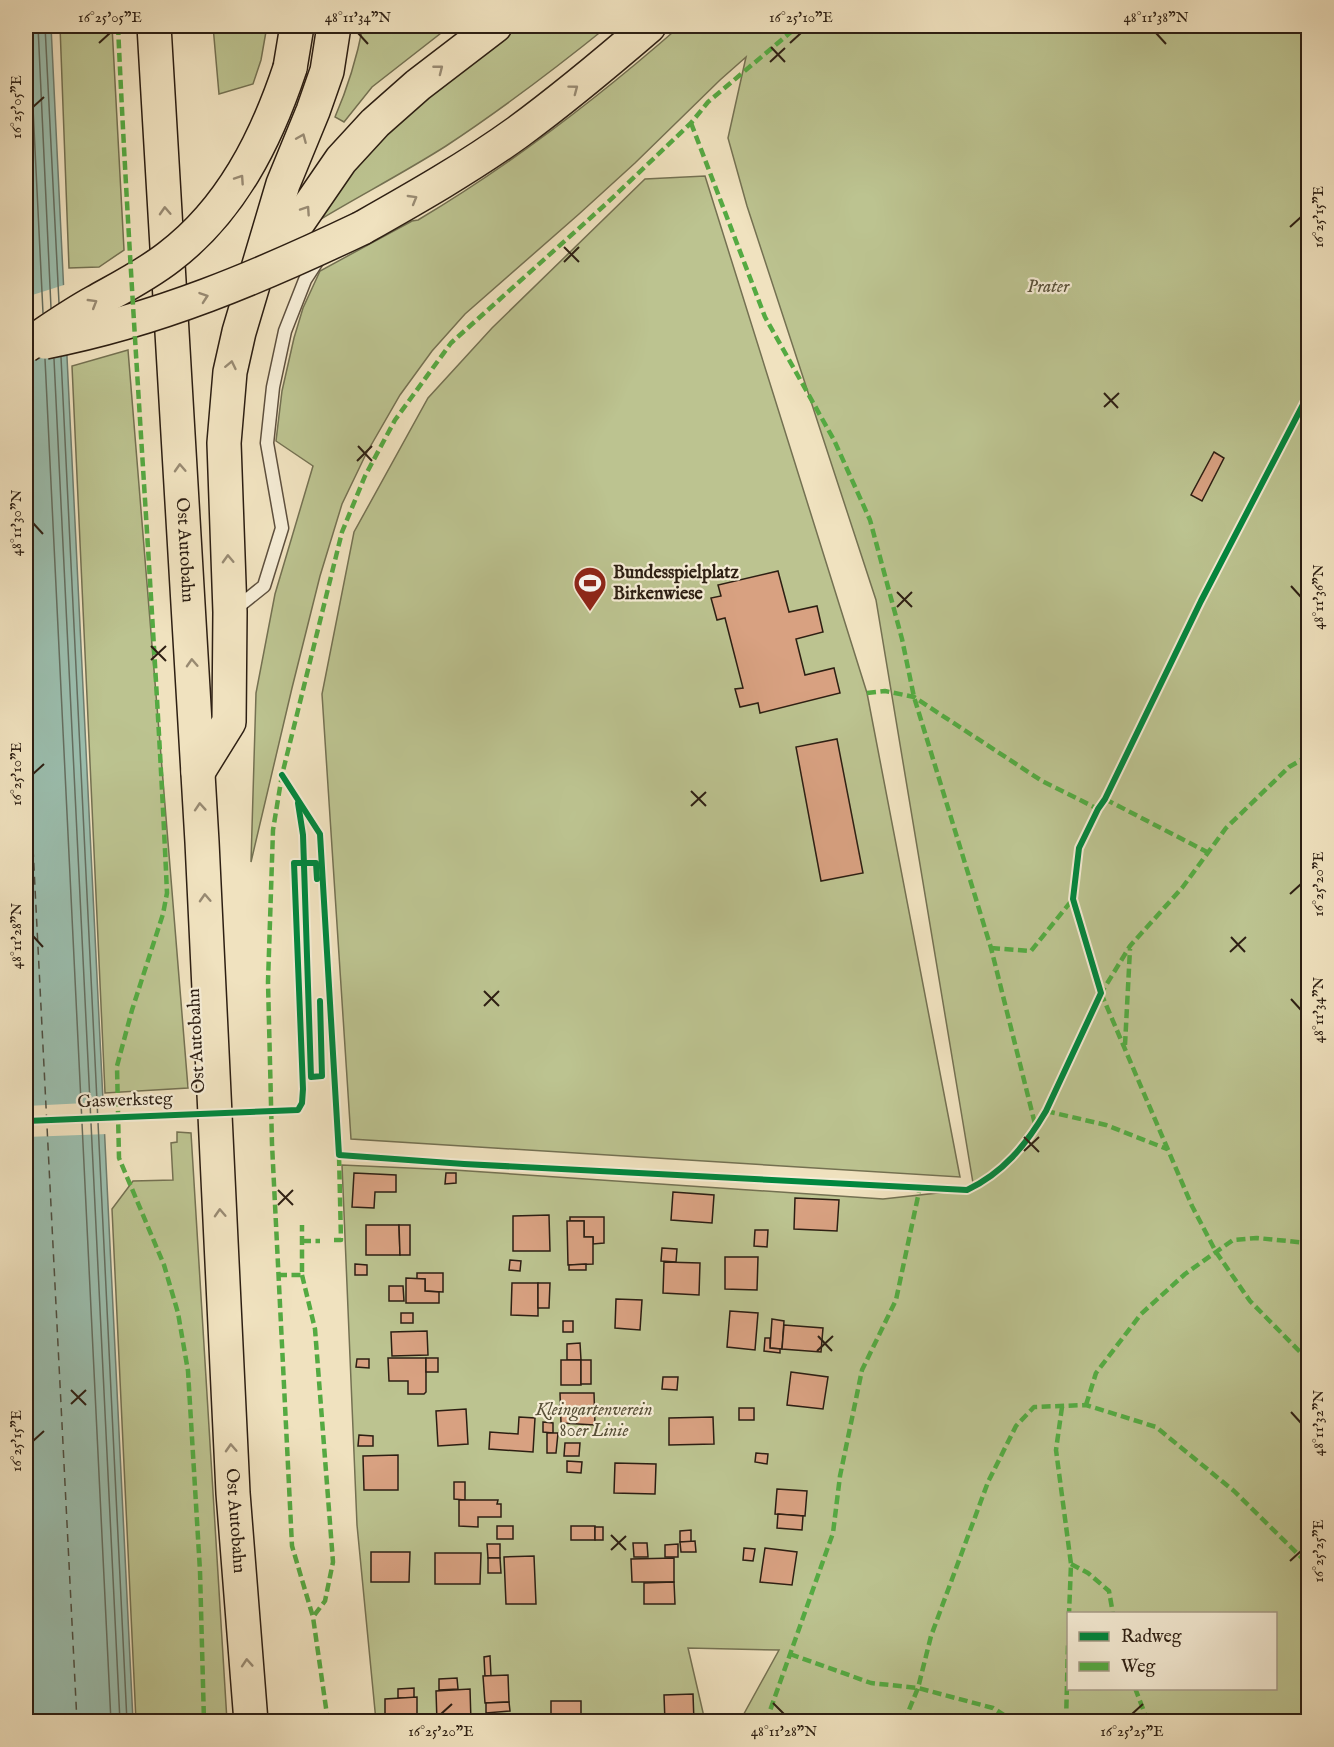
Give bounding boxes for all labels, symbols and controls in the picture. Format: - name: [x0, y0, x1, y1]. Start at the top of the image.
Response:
- text: 16°25'05"E: [78, 8, 142, 27]
- text: 48°11'34"N: [325, 8, 391, 27]
- text: 16°25'10"E: [769, 8, 833, 27]
- text: 48°11'38"N: [1123, 8, 1189, 27]
- one-way arrow: [432, 66, 443, 77]
- text: 16°25'05"E: [7, 75, 26, 139]
- one-way arrow: [567, 85, 578, 96]
- one-way arrow: [295, 133, 307, 144]
- one-way arrow: [233, 175, 244, 186]
- text: 16°25'15"E: [1309, 186, 1328, 248]
- one-way arrow: [407, 195, 417, 206]
- one-way arrow: [159, 206, 172, 215]
- one-way arrow: [299, 206, 310, 217]
- park label: Prater: [1027, 276, 1070, 299]
- one-way arrow: [198, 292, 208, 305]
- one-way arrow: [87, 299, 97, 311]
- one-way arrow: [224, 360, 237, 370]
- one-way arrow: [174, 464, 187, 473]
- text: 48°11'30"N: [7, 490, 26, 556]
- street label: Ost Autobahn: [170, 497, 199, 604]
- one-way arrow: [222, 554, 235, 563]
- place label: Bundesspielplatz Birkenwiese: [613, 562, 740, 606]
- text: 48°11'36"N: [1309, 564, 1328, 630]
- sports icon: Bundesspielplatz Birkenwiese: [572, 565, 608, 612]
- one-way arrow: [185, 658, 198, 667]
- text: 16°25'10"E: [7, 742, 26, 806]
- one-way arrow: [194, 803, 207, 812]
- text: 16°25'20"E: [1309, 851, 1328, 917]
- one-way arrow: [199, 893, 212, 902]
- text: 48°11'28"N: [7, 903, 26, 969]
- text: 48°11'34"N: [1309, 977, 1328, 1043]
- street label: Ost Autobahn: [183, 987, 211, 1094]
- street label: Gaswerksteg: [77, 1088, 173, 1114]
- one-way arrow: [213, 1209, 226, 1218]
- text: 48°11'32"N: [1309, 1390, 1328, 1456]
- park label: Kleingartenverein 80er Linie: [535, 1399, 652, 1443]
- text: 16°25'15"E: [7, 1410, 26, 1472]
- one-way arrow: [225, 1443, 238, 1452]
- street label: Ost Autobahn: [220, 1468, 251, 1575]
- text: 16°25'25"E: [1309, 1519, 1328, 1583]
- legend: [1067, 1612, 1277, 1690]
- text: Radweg: [1121, 1626, 1182, 1649]
- text: Weg: [1121, 1656, 1156, 1679]
- one-way arrow: [240, 1659, 253, 1668]
- text: 16°25'20"E: [408, 1722, 474, 1741]
- text: 48°11'28"N: [751, 1722, 817, 1741]
- text: 16°25'25"E: [1100, 1722, 1164, 1741]

